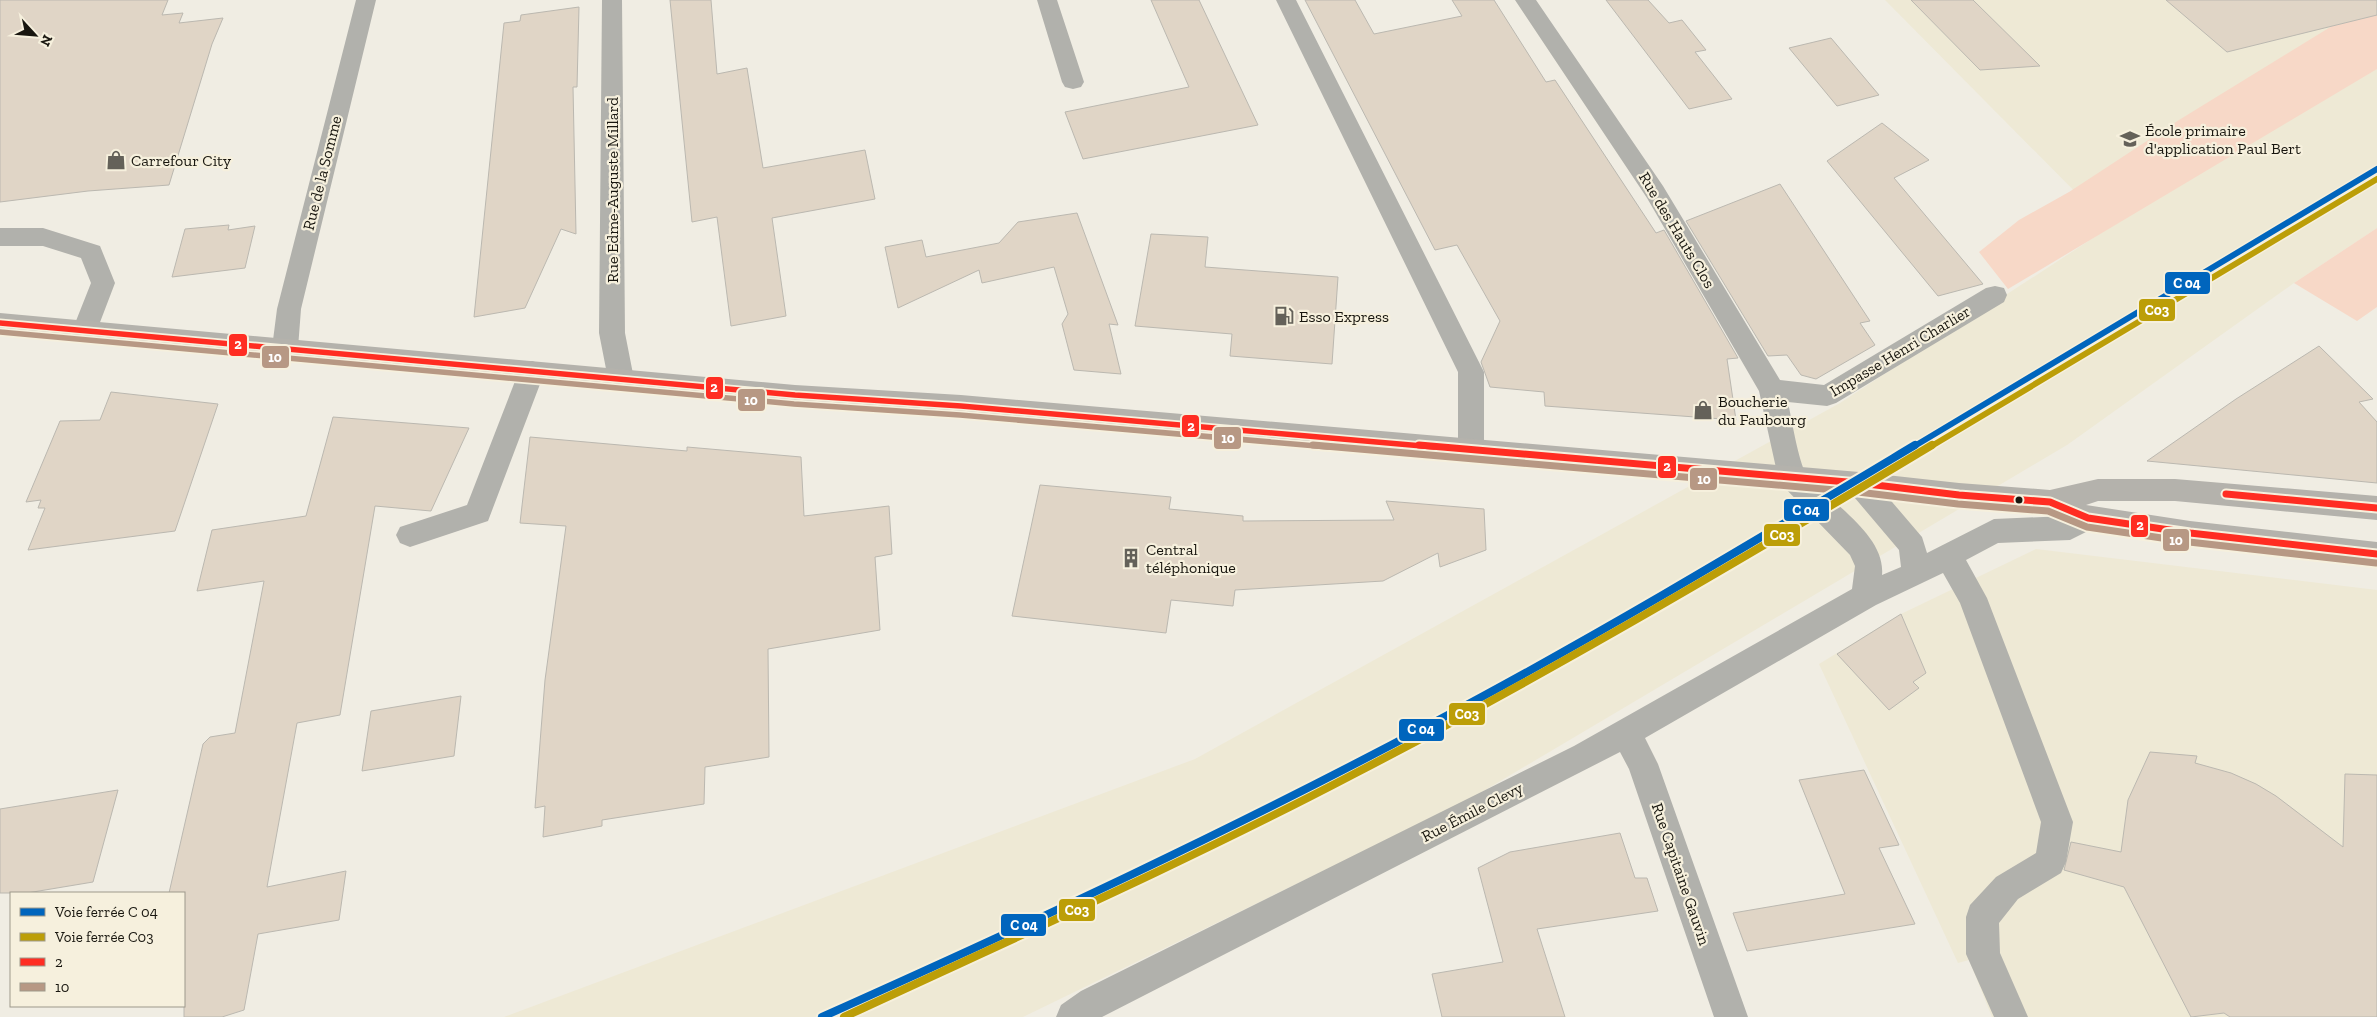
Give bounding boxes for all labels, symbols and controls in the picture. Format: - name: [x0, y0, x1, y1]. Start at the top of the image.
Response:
- north arrow: [10, 10, 60, 60]
- text: N: [36, 32, 56, 49]
- street label: Rue Edme-Auguste Millard: [603, 97, 622, 283]
- street label: Rue de la Somme: [299, 114, 345, 232]
- place label: École primaire d'application Paul Bert: [2145, 121, 2301, 158]
- school or university icon: École primaire d'application Paul Bert: [2119, 128, 2141, 150]
- shop icon: Carrefour City: [105, 149, 127, 171]
- place label: Carrefour City: [131, 151, 232, 170]
- street label: Rue des Hauts Clos: [1635, 169, 1719, 291]
- line badge: C 04: [2164, 271, 2211, 295]
- text: C 04: [2173, 275, 2201, 292]
- line badge: C03: [2138, 298, 2176, 322]
- street label: Impasse Henri Charlier: [1826, 301, 1974, 400]
- text: C03: [2145, 302, 2170, 319]
- fuel station icon: Esso Express: [1273, 305, 1295, 327]
- place label: Esso Express: [1299, 307, 1389, 326]
- line badge: 2: [228, 333, 248, 357]
- text: 2: [234, 336, 242, 353]
- line badge: 10: [261, 345, 290, 369]
- text: 10: [268, 349, 282, 366]
- line badge: 2: [705, 376, 724, 400]
- text: 2: [710, 379, 718, 396]
- line badge: 10: [737, 388, 766, 412]
- text: 10: [744, 392, 758, 409]
- place label: Boucherie du Faubourg: [1718, 392, 1806, 429]
- shop icon: Boucherie du Faubourg: [1692, 399, 1714, 421]
- line badge: 2: [1181, 414, 1200, 438]
- text: 2: [1187, 418, 1195, 435]
- line badge: 10: [1213, 426, 1242, 450]
- text: 10: [1221, 430, 1235, 447]
- line badge: 2: [1657, 455, 1677, 479]
- text: 2: [1663, 458, 1671, 475]
- line badge: 10: [1689, 467, 1718, 491]
- text: 10: [1697, 471, 1711, 488]
- unlabelled marker: [2014, 495, 2024, 505]
- line badge: C 04: [1783, 498, 1830, 522]
- text: C 04: [1792, 502, 1820, 519]
- line badge: 2: [2130, 514, 2149, 538]
- text: 2: [2136, 517, 2144, 534]
- line badge: C03: [1763, 523, 1801, 547]
- text: C03: [1770, 527, 1795, 544]
- line badge: 10: [2162, 528, 2190, 552]
- text: 10: [2169, 532, 2183, 549]
- place label: Central téléphonique: [1146, 540, 1236, 577]
- building icon: Central téléphonique: [1120, 547, 1142, 569]
- line badge: C03: [1448, 702, 1486, 726]
- text: C03: [1455, 706, 1480, 723]
- line badge: C 04: [1398, 718, 1445, 742]
- text: C 04: [1407, 721, 1435, 738]
- street label: Rue Émile Clevy: [1418, 778, 1527, 846]
- street label: Rue Capitaine Gauvin: [1648, 800, 1715, 948]
- legend: [10, 892, 185, 1007]
- line badge: C03: [1058, 898, 1096, 922]
- text: C03: [1065, 902, 1090, 919]
- text: Voie ferrée C 04: [54, 903, 158, 921]
- line badge: C 04: [1000, 913, 1047, 937]
- text: C 04: [1010, 917, 1038, 934]
- text: Voie ferrée C03: [54, 928, 154, 946]
- text: 2: [55, 953, 63, 971]
- text: 10: [55, 978, 69, 996]

